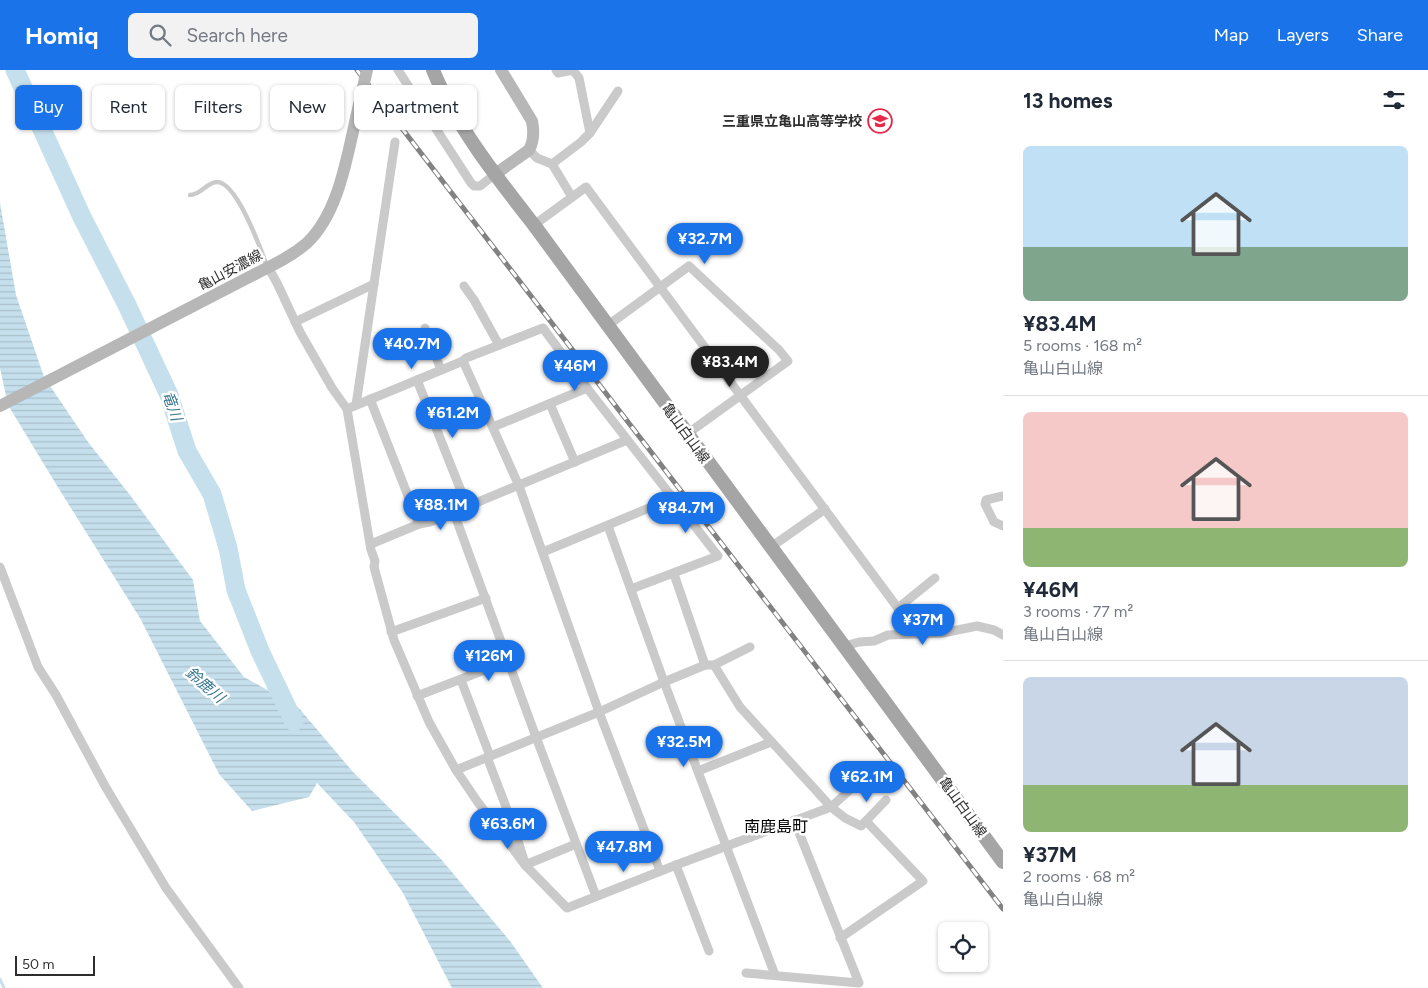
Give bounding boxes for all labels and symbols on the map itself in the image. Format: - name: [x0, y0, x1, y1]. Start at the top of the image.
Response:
- school or university icon: 三重県立亀山高等学校: [867, 108, 893, 134]
- place label: 三重県立亀山高等学校: [722, 113, 862, 130]
- pin: ¥32.7M: [664, 222, 746, 265]
- street label: 亀山安濃線: [195, 247, 265, 294]
- pin: ¥40.7M: [371, 328, 453, 370]
- pin: ¥83.4M: [689, 346, 771, 388]
- pin: ¥46M: [545, 350, 605, 392]
- water label: 竜川: [158, 389, 186, 425]
- pin: ¥61.2M: [412, 396, 494, 439]
- street label: 亀山白山線: [658, 400, 713, 467]
- pin: ¥88.1M: [400, 488, 482, 531]
- pin: ¥84.7M: [645, 492, 727, 534]
- pin: ¥37M: [893, 604, 953, 646]
- pin: ¥126M: [454, 640, 524, 682]
- water label: 鈴鹿川: [182, 663, 229, 708]
- pin: ¥32.5M: [643, 726, 725, 768]
- pin: ¥62.1M: [826, 760, 908, 803]
- street label: 亀山白山線: [935, 774, 990, 841]
- pin: ¥63.6M: [467, 808, 549, 850]
- district label: 南鹿島町: [744, 817, 808, 836]
- pin: ¥47.8M: [583, 830, 665, 873]
- scale bar: [15, 953, 95, 976]

